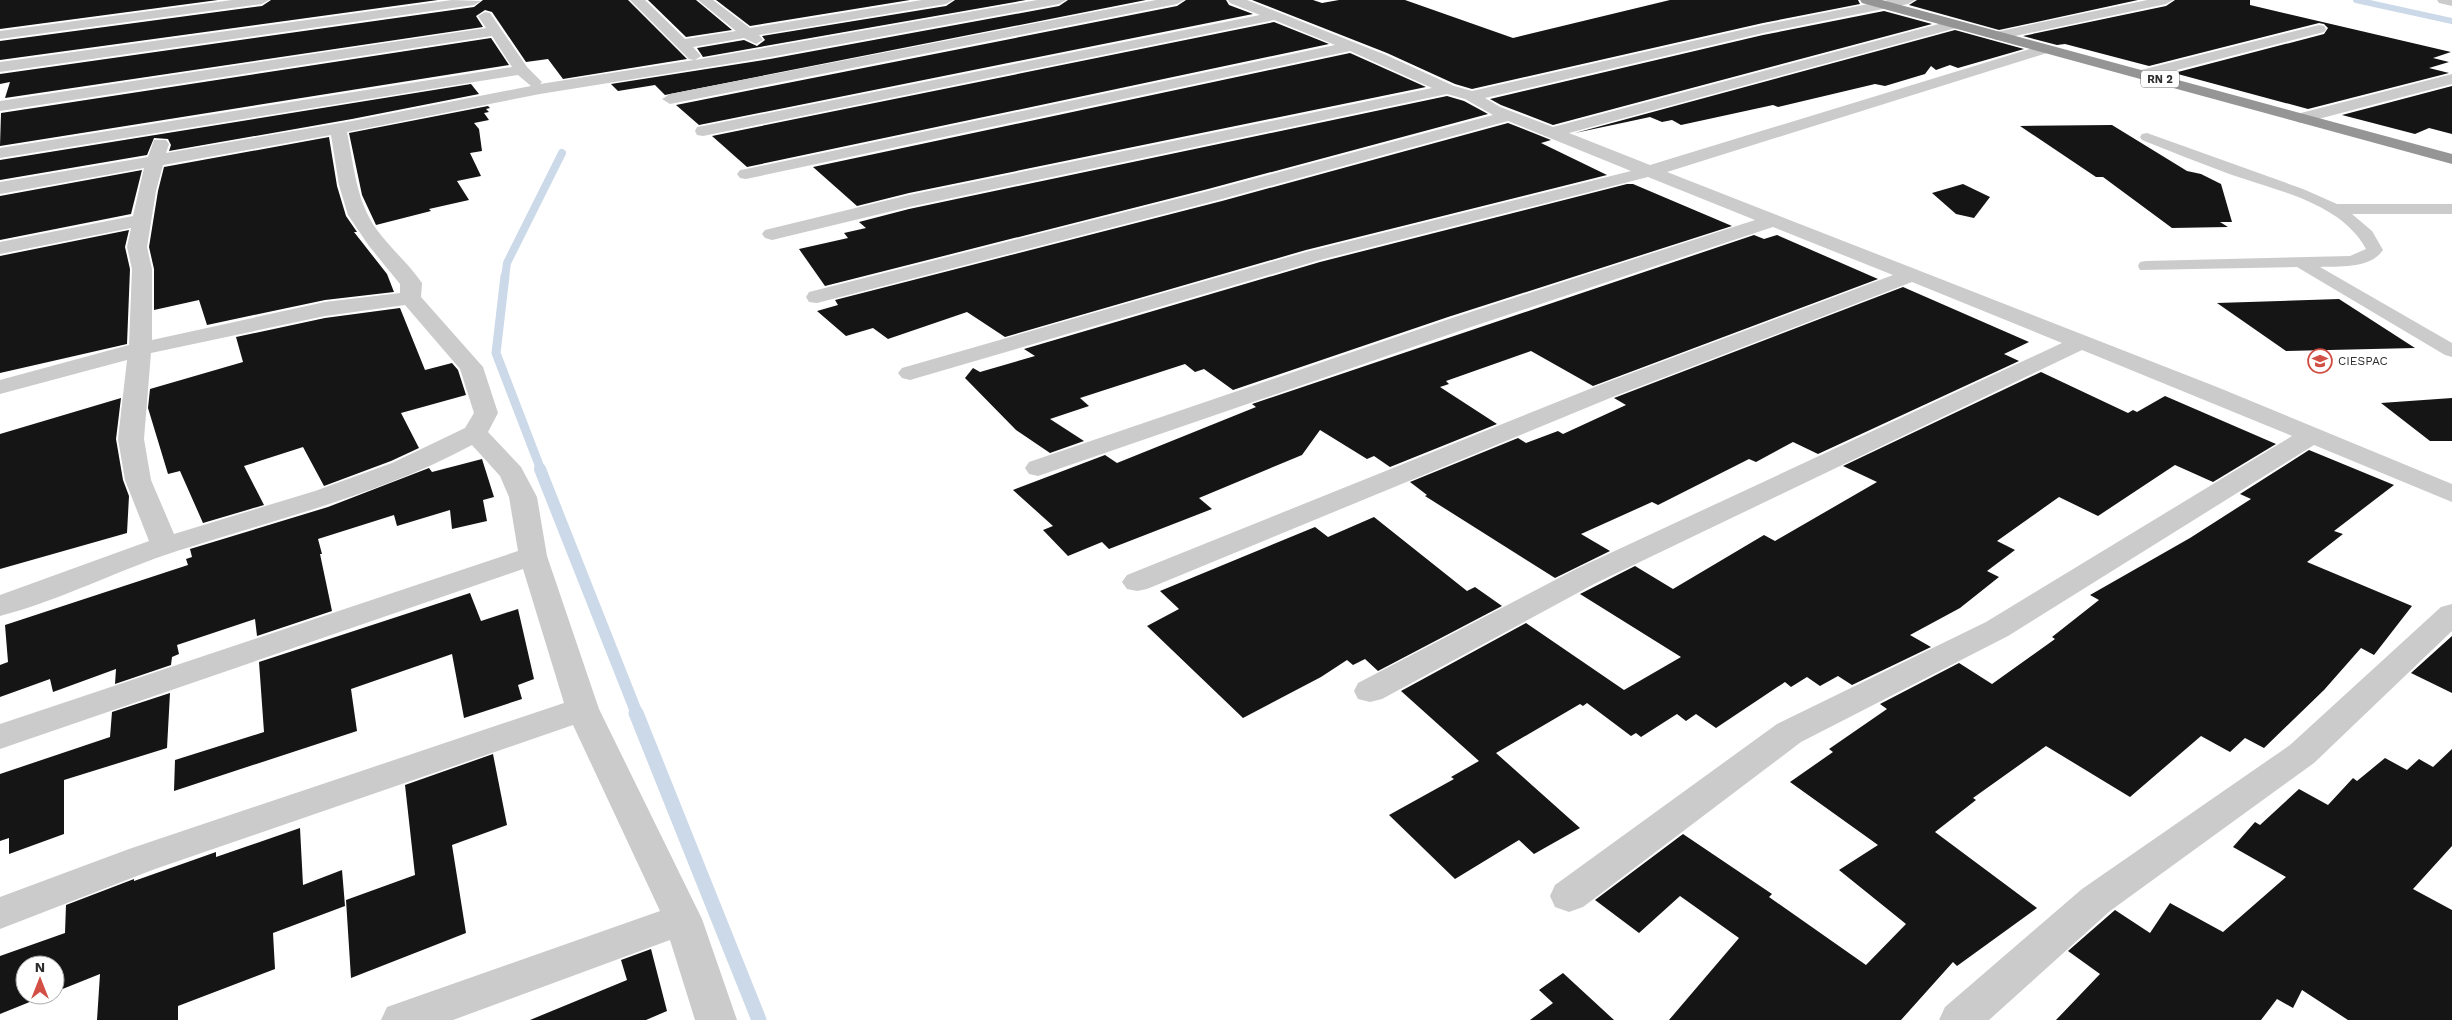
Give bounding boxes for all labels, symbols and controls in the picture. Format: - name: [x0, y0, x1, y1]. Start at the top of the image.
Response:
- road number: RN 2: [2141, 70, 2179, 88]
- school or university icon: CIESPAC: [2307, 348, 2333, 374]
- place label: CIESPAC: [2338, 354, 2388, 368]
- north arrow: [15, 955, 65, 1005]
- text: N: [35, 959, 45, 975]

